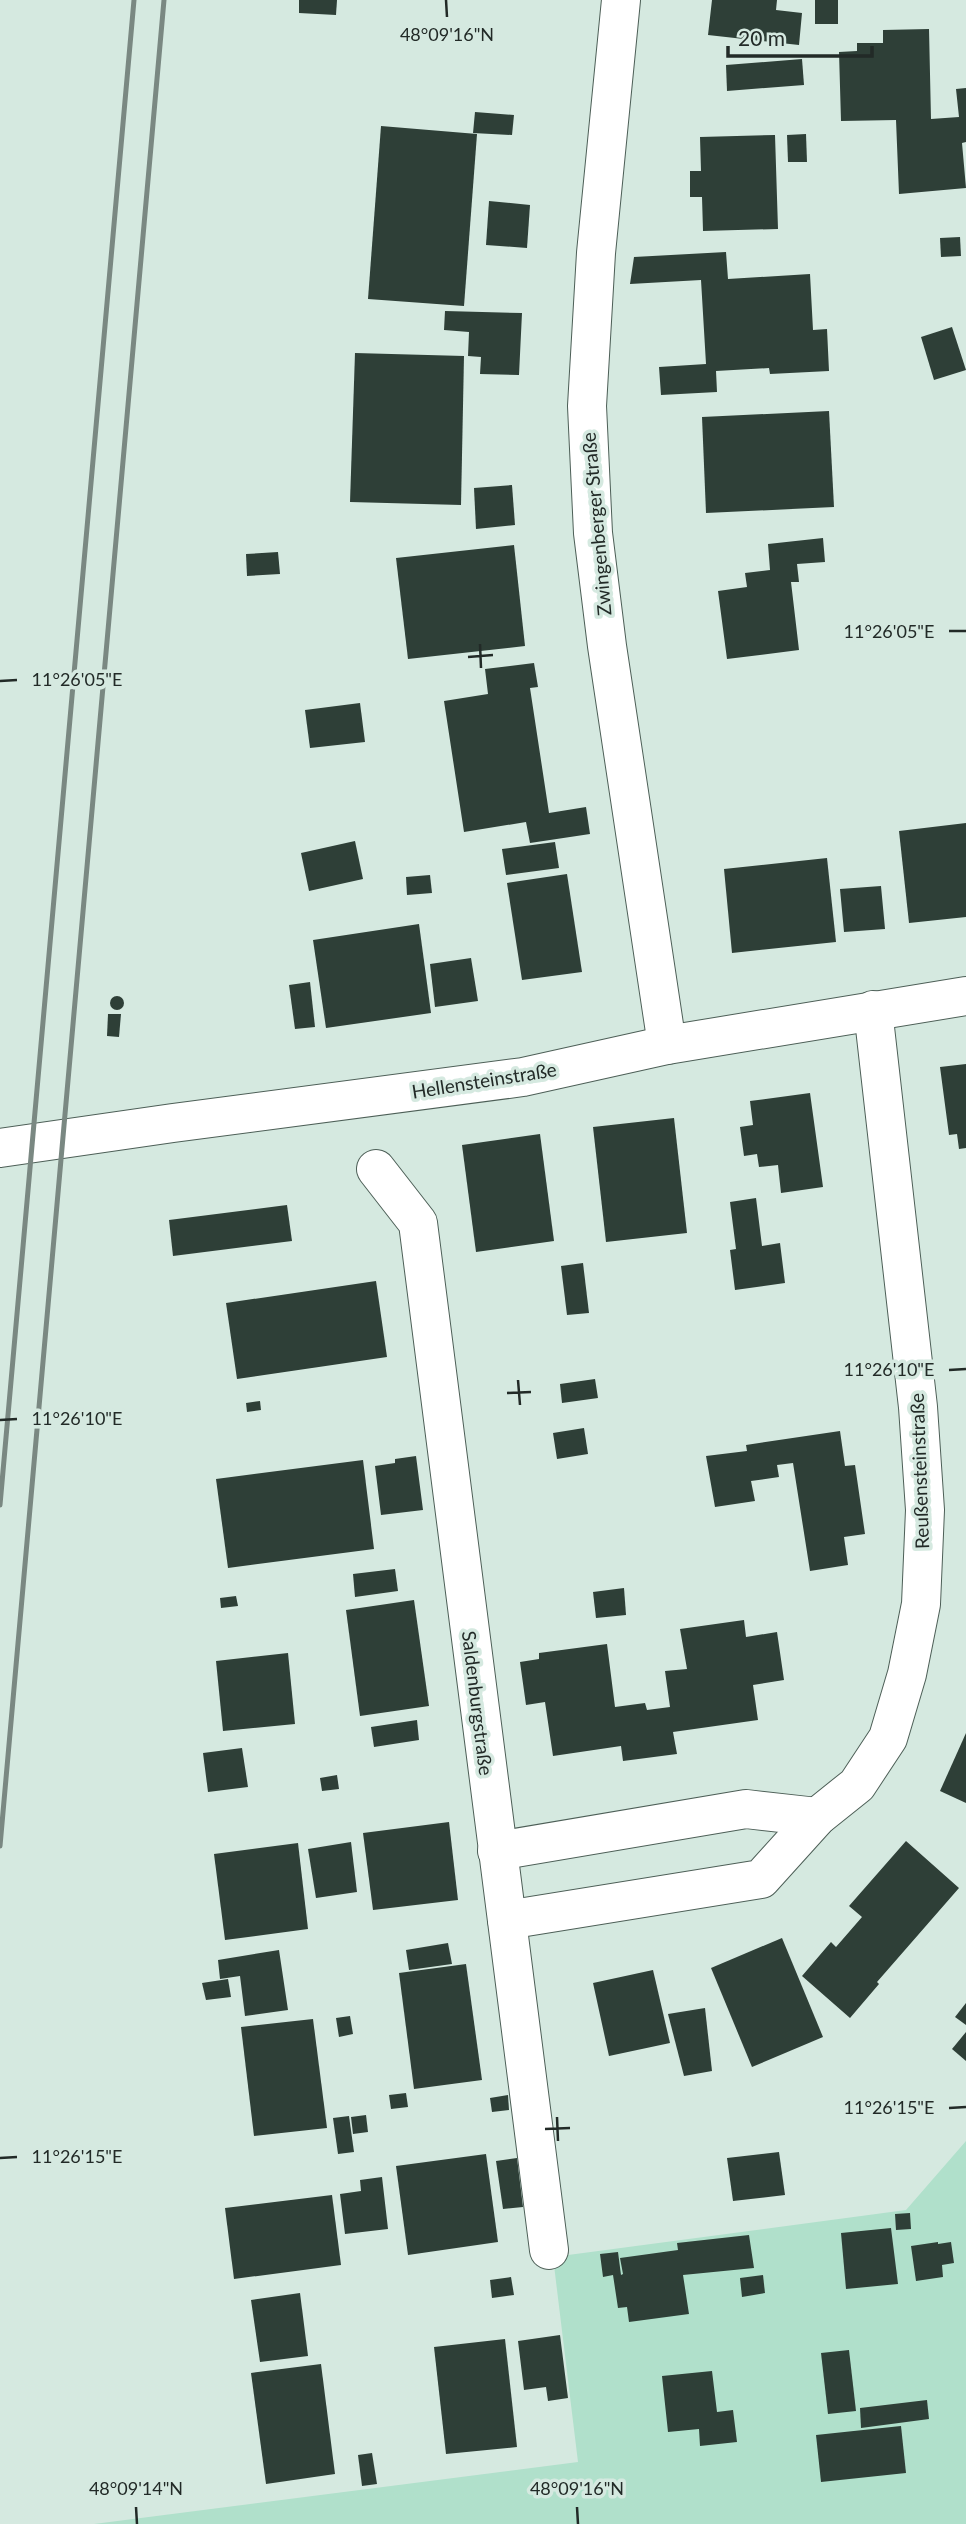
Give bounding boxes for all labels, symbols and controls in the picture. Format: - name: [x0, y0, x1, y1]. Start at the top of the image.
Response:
- scale bar: [728, 14, 872, 58]
- text: 48°09'16"N: [400, 23, 494, 45]
- text: 20 m: [738, 25, 785, 50]
- street label: Zwingenberger Straße: [577, 431, 615, 617]
- text: 11°26'05"E: [844, 620, 934, 642]
- text: 11°26'05"E: [32, 668, 122, 690]
- street label: Hellensteinstraße: [410, 1057, 558, 1103]
- text: 11°26'10"E: [844, 1358, 934, 1380]
- street label: Reußensteinstraße: [905, 1393, 933, 1549]
- text: 11°26'10"E: [32, 1407, 122, 1429]
- street label: Saldenburgstraße: [458, 1629, 498, 1777]
- text: 11°26'15"E: [844, 2096, 934, 2118]
- text: 11°26'15"E: [32, 2145, 122, 2167]
- text: 48°09'14"N: [89, 2477, 183, 2499]
- text: 48°09'16"N: [530, 2477, 624, 2499]

